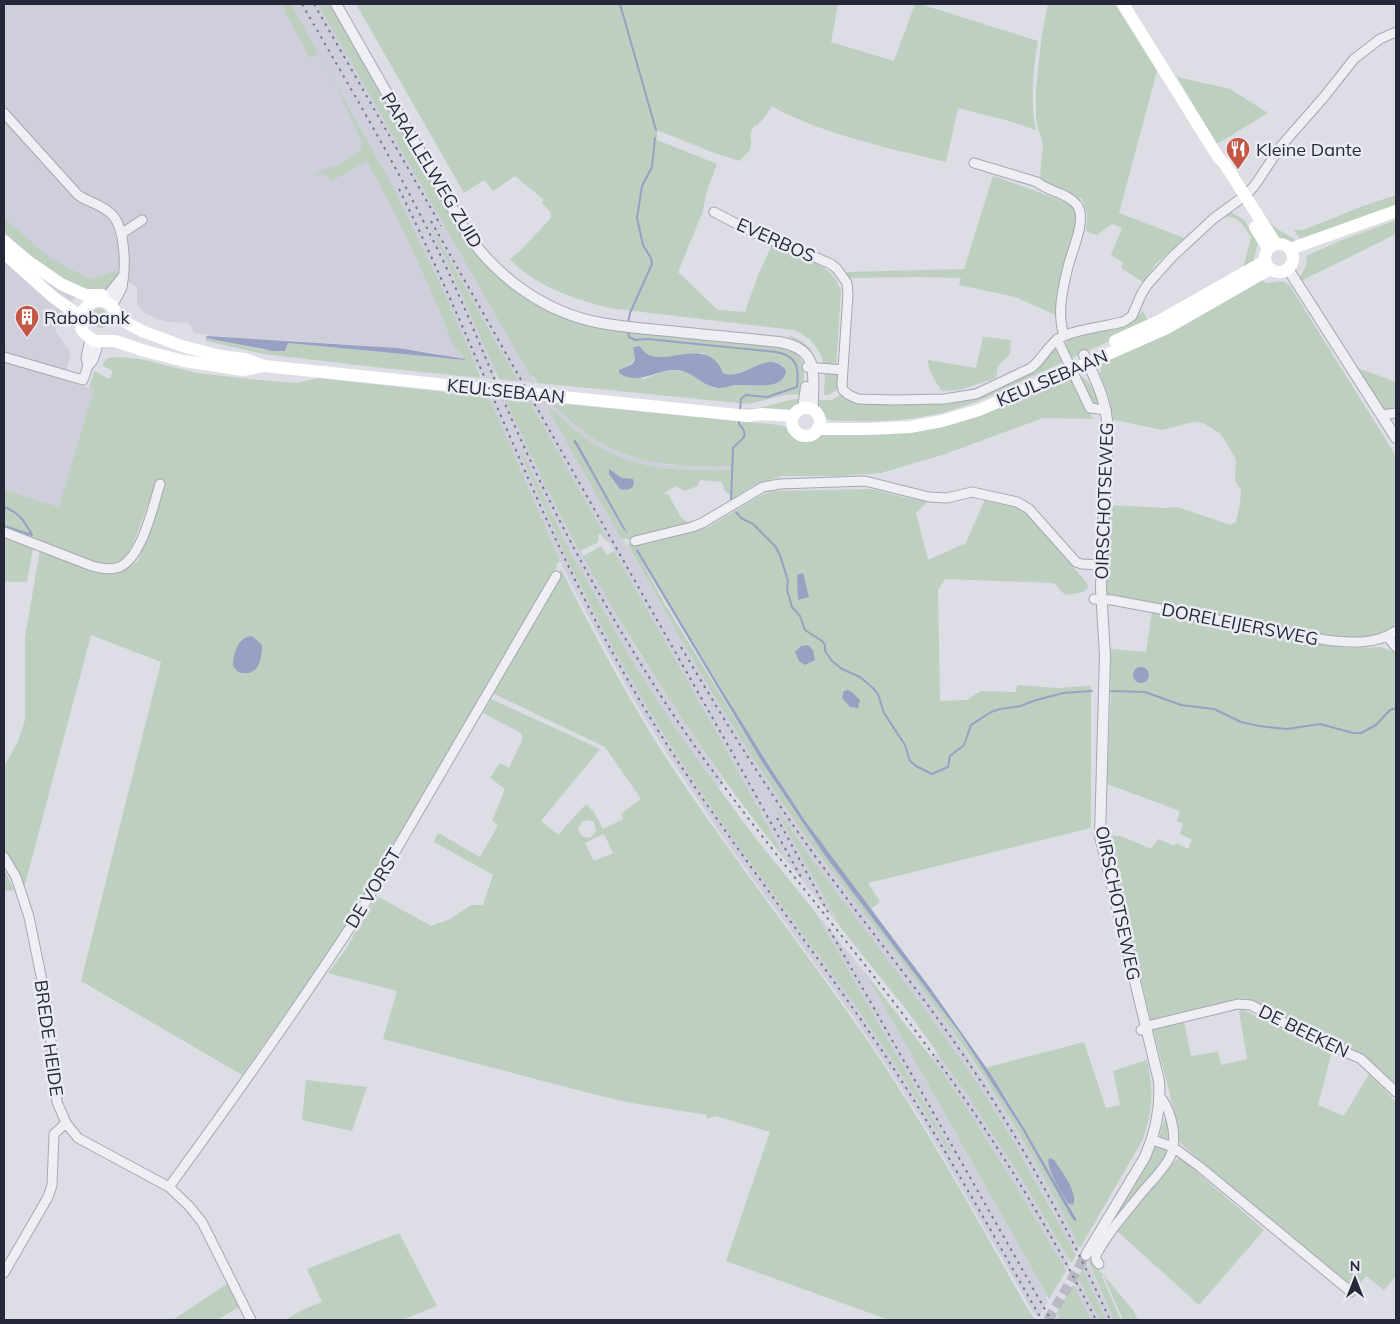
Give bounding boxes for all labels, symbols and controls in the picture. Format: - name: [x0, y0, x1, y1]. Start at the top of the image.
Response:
- street label: PARALLELWEG ZUID: [376, 88, 488, 252]
- restaurant icon: Kleine Dante: [1225, 136, 1251, 170]
- place label: Kleine Dante: [1256, 138, 1362, 161]
- street label: EVERBOS: [733, 213, 819, 267]
- building icon: Rabobank: [14, 304, 40, 338]
- place label: Rabobank: [44, 306, 130, 329]
- street label: KEULSEBAAN: [993, 344, 1111, 412]
- street label: KEULSEBAAN: [446, 373, 566, 409]
- street label: OIRSCHOTSEWEG: [1090, 422, 1118, 580]
- street label: DORELEIJERSWEG: [1160, 598, 1320, 650]
- street label: OIRSCHOTSEWEG: [1090, 824, 1146, 982]
- street label: DE VORST: [340, 844, 406, 932]
- street label: BREDE HEIDE: [29, 978, 69, 1098]
- street label: DE BEEKEN: [1255, 999, 1353, 1063]
- north arrow: [1330, 1254, 1380, 1304]
- text: N: [1350, 1257, 1360, 1275]

